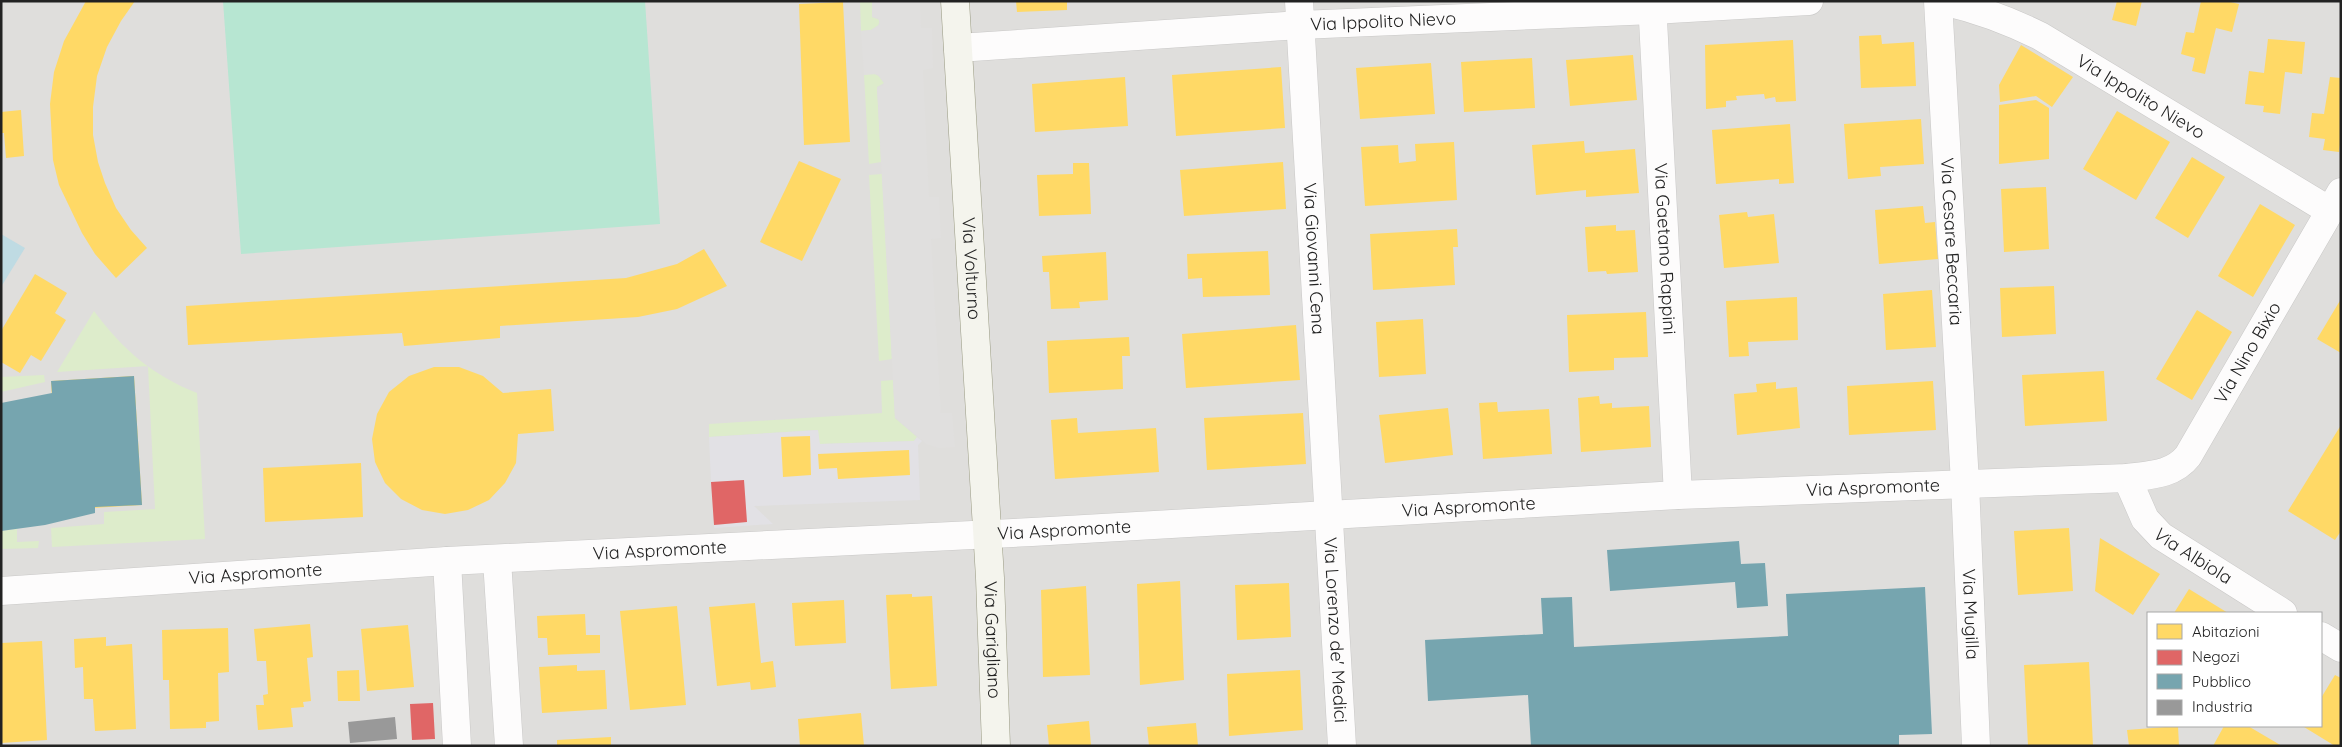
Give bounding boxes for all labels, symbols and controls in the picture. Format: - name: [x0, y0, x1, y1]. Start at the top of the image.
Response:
- street label: Via Ippolito Nievo: [1310, 6, 1457, 36]
- street label: Via Ippolito Nievo: [2072, 49, 2209, 144]
- street label: Via Cesare Beccaria: [1936, 157, 1968, 326]
- street label: Via Gaetano Rappini: [1650, 162, 1682, 335]
- street label: Via Giovanni Cena: [1299, 182, 1330, 335]
- street label: Via Volturno: [957, 216, 986, 320]
- street label: Via Nino Bixio: [2209, 298, 2286, 408]
- street label: Via Aspromonte: [1806, 473, 1940, 501]
- street label: Via Aspromonte: [1401, 491, 1536, 522]
- street label: Via Aspromonte: [997, 514, 1132, 545]
- street label: Via Albiola: [2149, 523, 2237, 589]
- street label: Via Aspromonte: [592, 535, 727, 565]
- street label: Via Lorenzo de' Medici: [1319, 536, 1353, 723]
- street label: Via Aspromonte: [188, 557, 323, 589]
- street label: Via Mugilla: [1958, 568, 1984, 660]
- street label: Via Garigliano: [979, 581, 1006, 699]
- legend: [2147, 612, 2322, 727]
- text: Abitazioni: [2192, 622, 2260, 641]
- text: Negozi: [2192, 647, 2240, 666]
- text: Pubblico: [2192, 672, 2251, 691]
- text: Industria: [2192, 697, 2252, 716]

